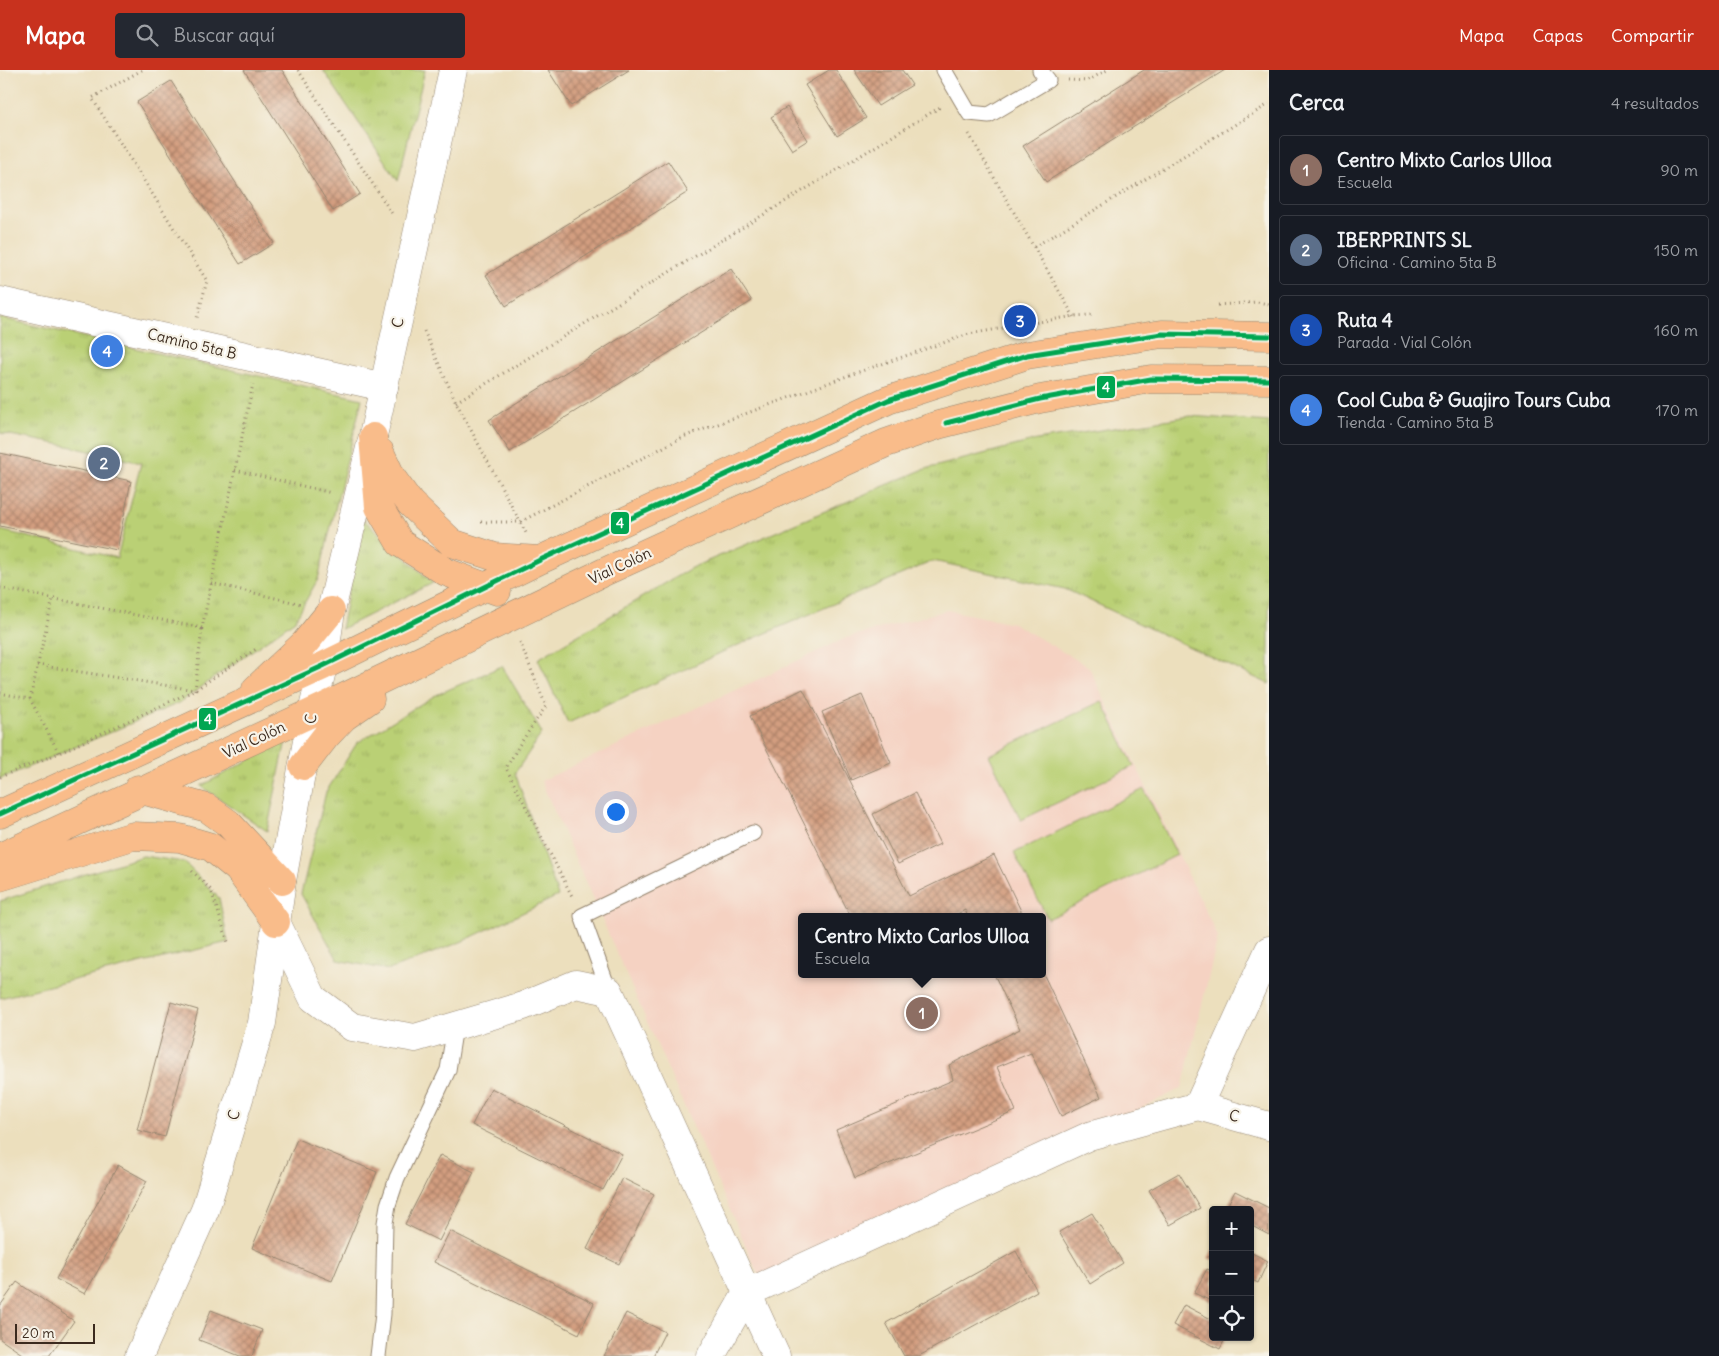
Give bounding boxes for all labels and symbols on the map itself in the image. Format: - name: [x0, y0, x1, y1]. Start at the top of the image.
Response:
- pin: 3: [1004, 302, 1036, 340]
- street label: C: [387, 316, 408, 330]
- street label: Camino 5ta B: [146, 324, 239, 363]
- pin: 4: [91, 332, 123, 370]
- line badge: 4: [1096, 375, 1116, 399]
- text: 4: [1102, 378, 1110, 396]
- pin: 2: [88, 444, 120, 482]
- line badge: 4: [610, 511, 630, 535]
- text: 4: [616, 514, 624, 532]
- street label: Vial Colón: [585, 543, 654, 588]
- line badge: 4: [198, 707, 217, 731]
- text: 4: [204, 710, 212, 728]
- street label: C: [300, 712, 321, 725]
- street label: Vial Colón: [219, 717, 288, 762]
- your location: [603, 799, 629, 825]
- pin: 1: [906, 994, 938, 1032]
- street label: C: [1227, 1105, 1241, 1126]
- street label: C: [223, 1107, 244, 1122]
- scale bar: [15, 1321, 95, 1344]

